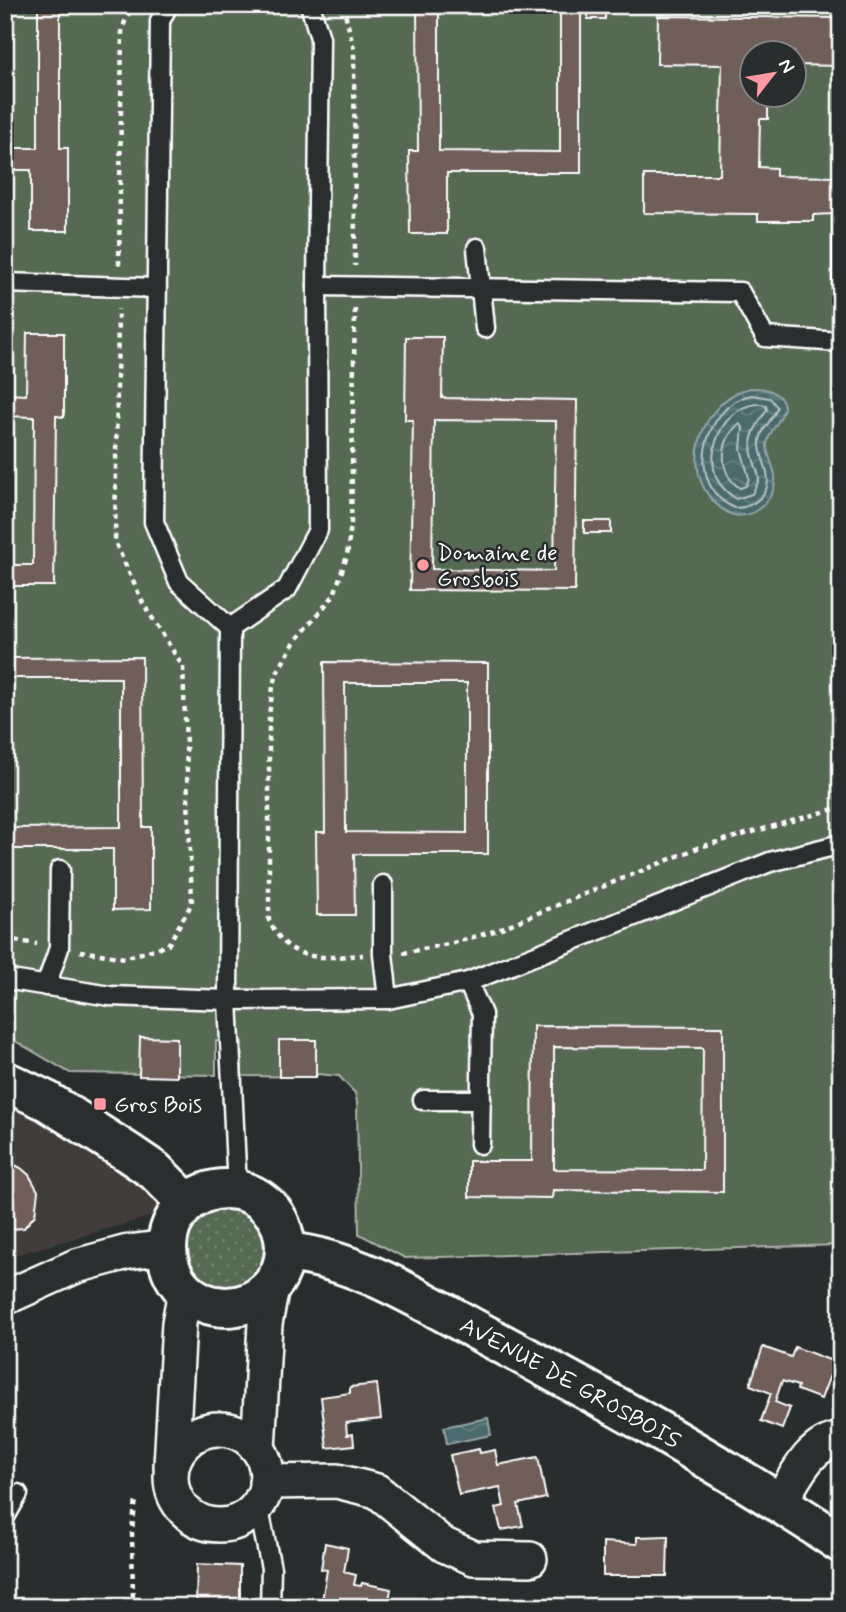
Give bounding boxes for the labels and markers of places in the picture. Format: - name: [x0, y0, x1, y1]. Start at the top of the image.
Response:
- place label: Domaine de Grosbois: [437, 539, 558, 595]
- marker: Domaine de Grosbois: [415, 557, 431, 573]
- place label: Gros Bois: [114, 1091, 202, 1121]
- marker: Gros Bois: [92, 1096, 108, 1112]

